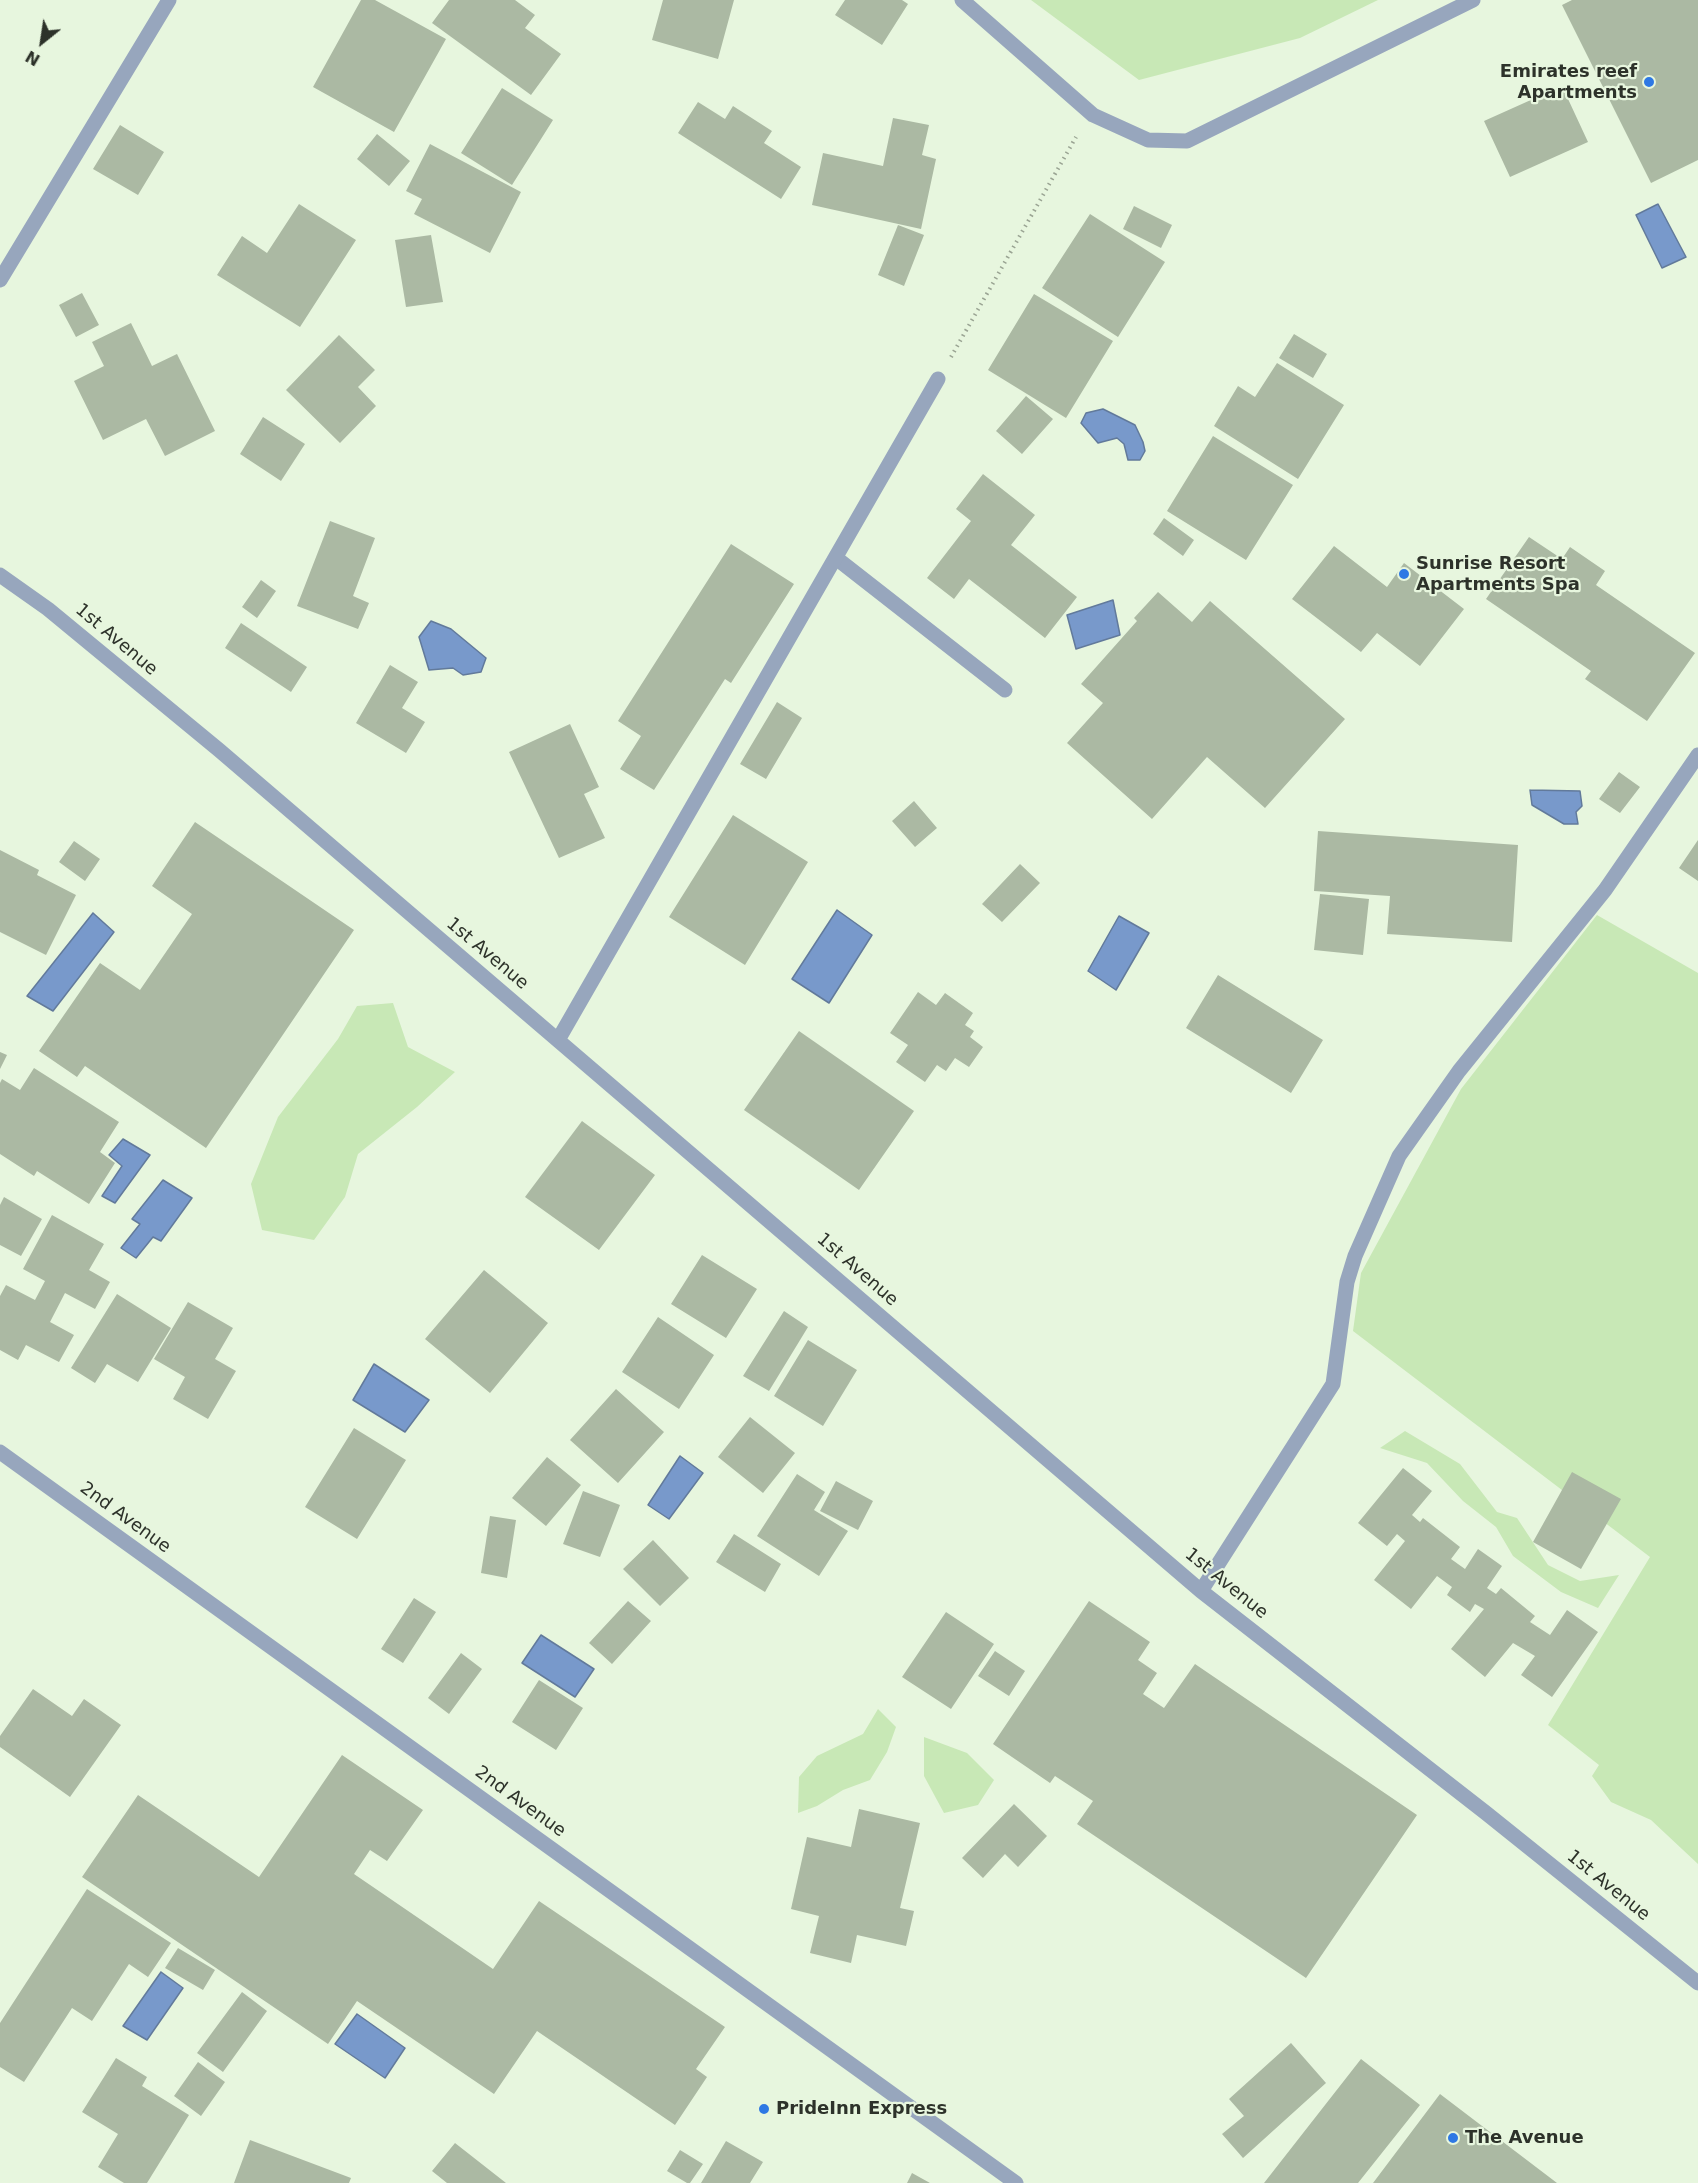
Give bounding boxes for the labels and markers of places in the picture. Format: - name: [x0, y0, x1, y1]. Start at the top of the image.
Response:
- place label: Emirates reef Apartments: [1500, 61, 1637, 104]
- marker: Emirates reef Apartments: [1642, 75, 1656, 89]
- place label: Sunrise Resort Apartments Spa: [1416, 553, 1580, 596]
- marker: Sunrise Resort Apartments Spa: [1397, 567, 1411, 581]
- place label: PrideInn Express: [776, 2098, 947, 2120]
- marker: PrideInn Express: [757, 2102, 771, 2116]
- place label: The Avenue: [1465, 2127, 1584, 2149]
- marker: The Avenue: [1446, 2131, 1460, 2145]

